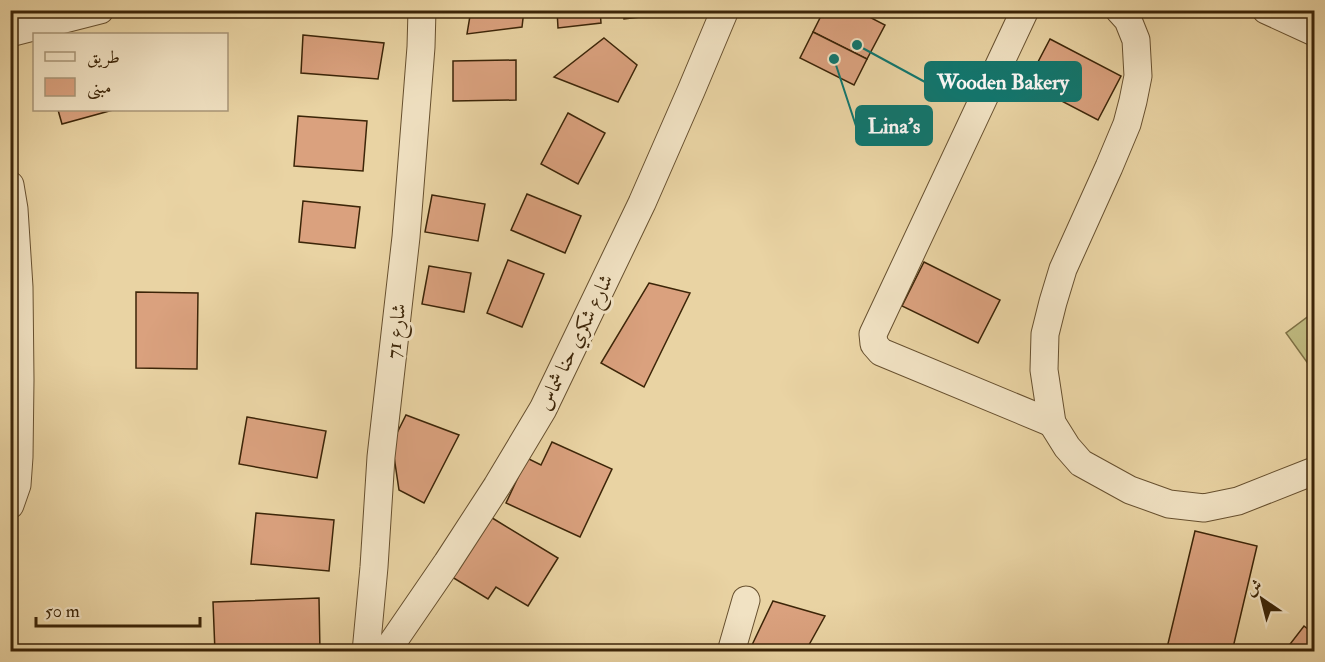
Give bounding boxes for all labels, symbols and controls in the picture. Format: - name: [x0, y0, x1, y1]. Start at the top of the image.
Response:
- legend: [33, 33, 228, 111]
- text: طريق: [87, 46, 120, 69]
- callout: Wooden Bakery: [925, 62, 1081, 101]
- text: Wooden Bakery: [936, 69, 1070, 96]
- text: مبنى: [87, 76, 112, 100]
- callout: Lina's: [856, 106, 932, 145]
- text: Lina's: [868, 113, 920, 140]
- street label: شارع شكري حنا شماس: [531, 270, 623, 416]
- street label: شارع 71: [381, 302, 416, 360]
- north arrow: [1232, 569, 1292, 629]
- text: ش: [1242, 575, 1266, 600]
- scale bar: [36, 590, 200, 628]
- text: 50 m: [45, 600, 80, 623]

